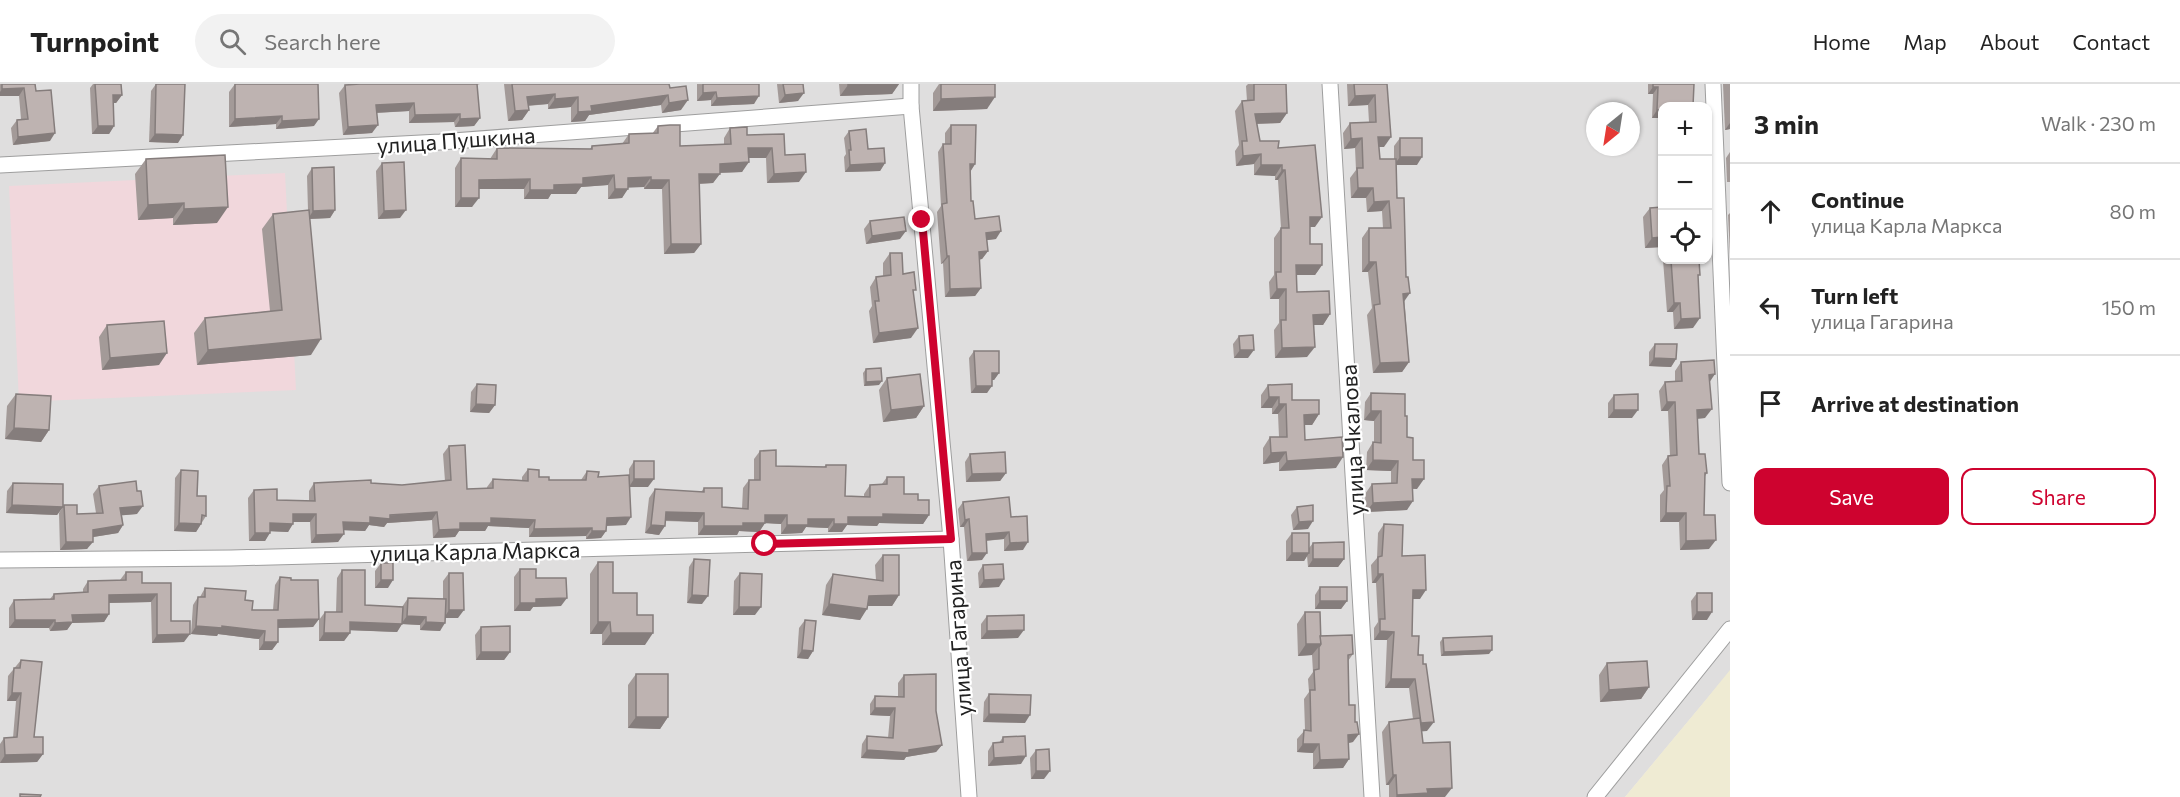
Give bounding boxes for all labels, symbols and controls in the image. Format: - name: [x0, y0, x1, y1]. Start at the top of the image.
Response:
- search box: [195, 14, 615, 68]
- text: Turnpoint: [30, 24, 159, 58]
- icon: search: [216, 25, 249, 58]
- text: Search here: [264, 28, 381, 55]
- text: Home: [1813, 29, 1870, 54]
- text: Map: [1903, 29, 1947, 54]
- text: About: [1980, 29, 2039, 54]
- text: Contact: [2072, 29, 2150, 54]
- north arrow: [1586, 102, 1640, 156]
- map controls: [1658, 102, 1712, 264]
- button: +: [1658, 102, 1712, 156]
- text: 3 min: [1754, 108, 1819, 139]
- text: Walk · 230 m: [2041, 111, 2156, 135]
- street label: улица Пушкина: [376, 121, 536, 159]
- button: −: [1658, 156, 1712, 210]
- text: Continue: [1811, 186, 1904, 213]
- icon: ahead: [1754, 195, 1787, 228]
- text: 80 m: [2110, 199, 2156, 223]
- route end: [908, 206, 934, 232]
- button: locate: [1658, 210, 1712, 264]
- text: улица Карла Маркса: [1811, 213, 2002, 237]
- text: Turn left: [1811, 282, 1898, 309]
- icon: left: [1754, 291, 1787, 324]
- text: 150 m: [2102, 295, 2156, 319]
- text: улица Гагарина: [1811, 309, 1954, 333]
- street label: улица Чкалова: [1335, 364, 1369, 516]
- icon: arrive: [1754, 387, 1787, 420]
- text: Arrive at destination: [1811, 390, 2019, 417]
- button: Save: [1754, 468, 1949, 525]
- button: Share: [1961, 468, 2156, 525]
- route start: [751, 530, 777, 556]
- street label: улица Карла Маркса: [370, 536, 580, 566]
- street label: улица Гагарина: [939, 559, 977, 717]

